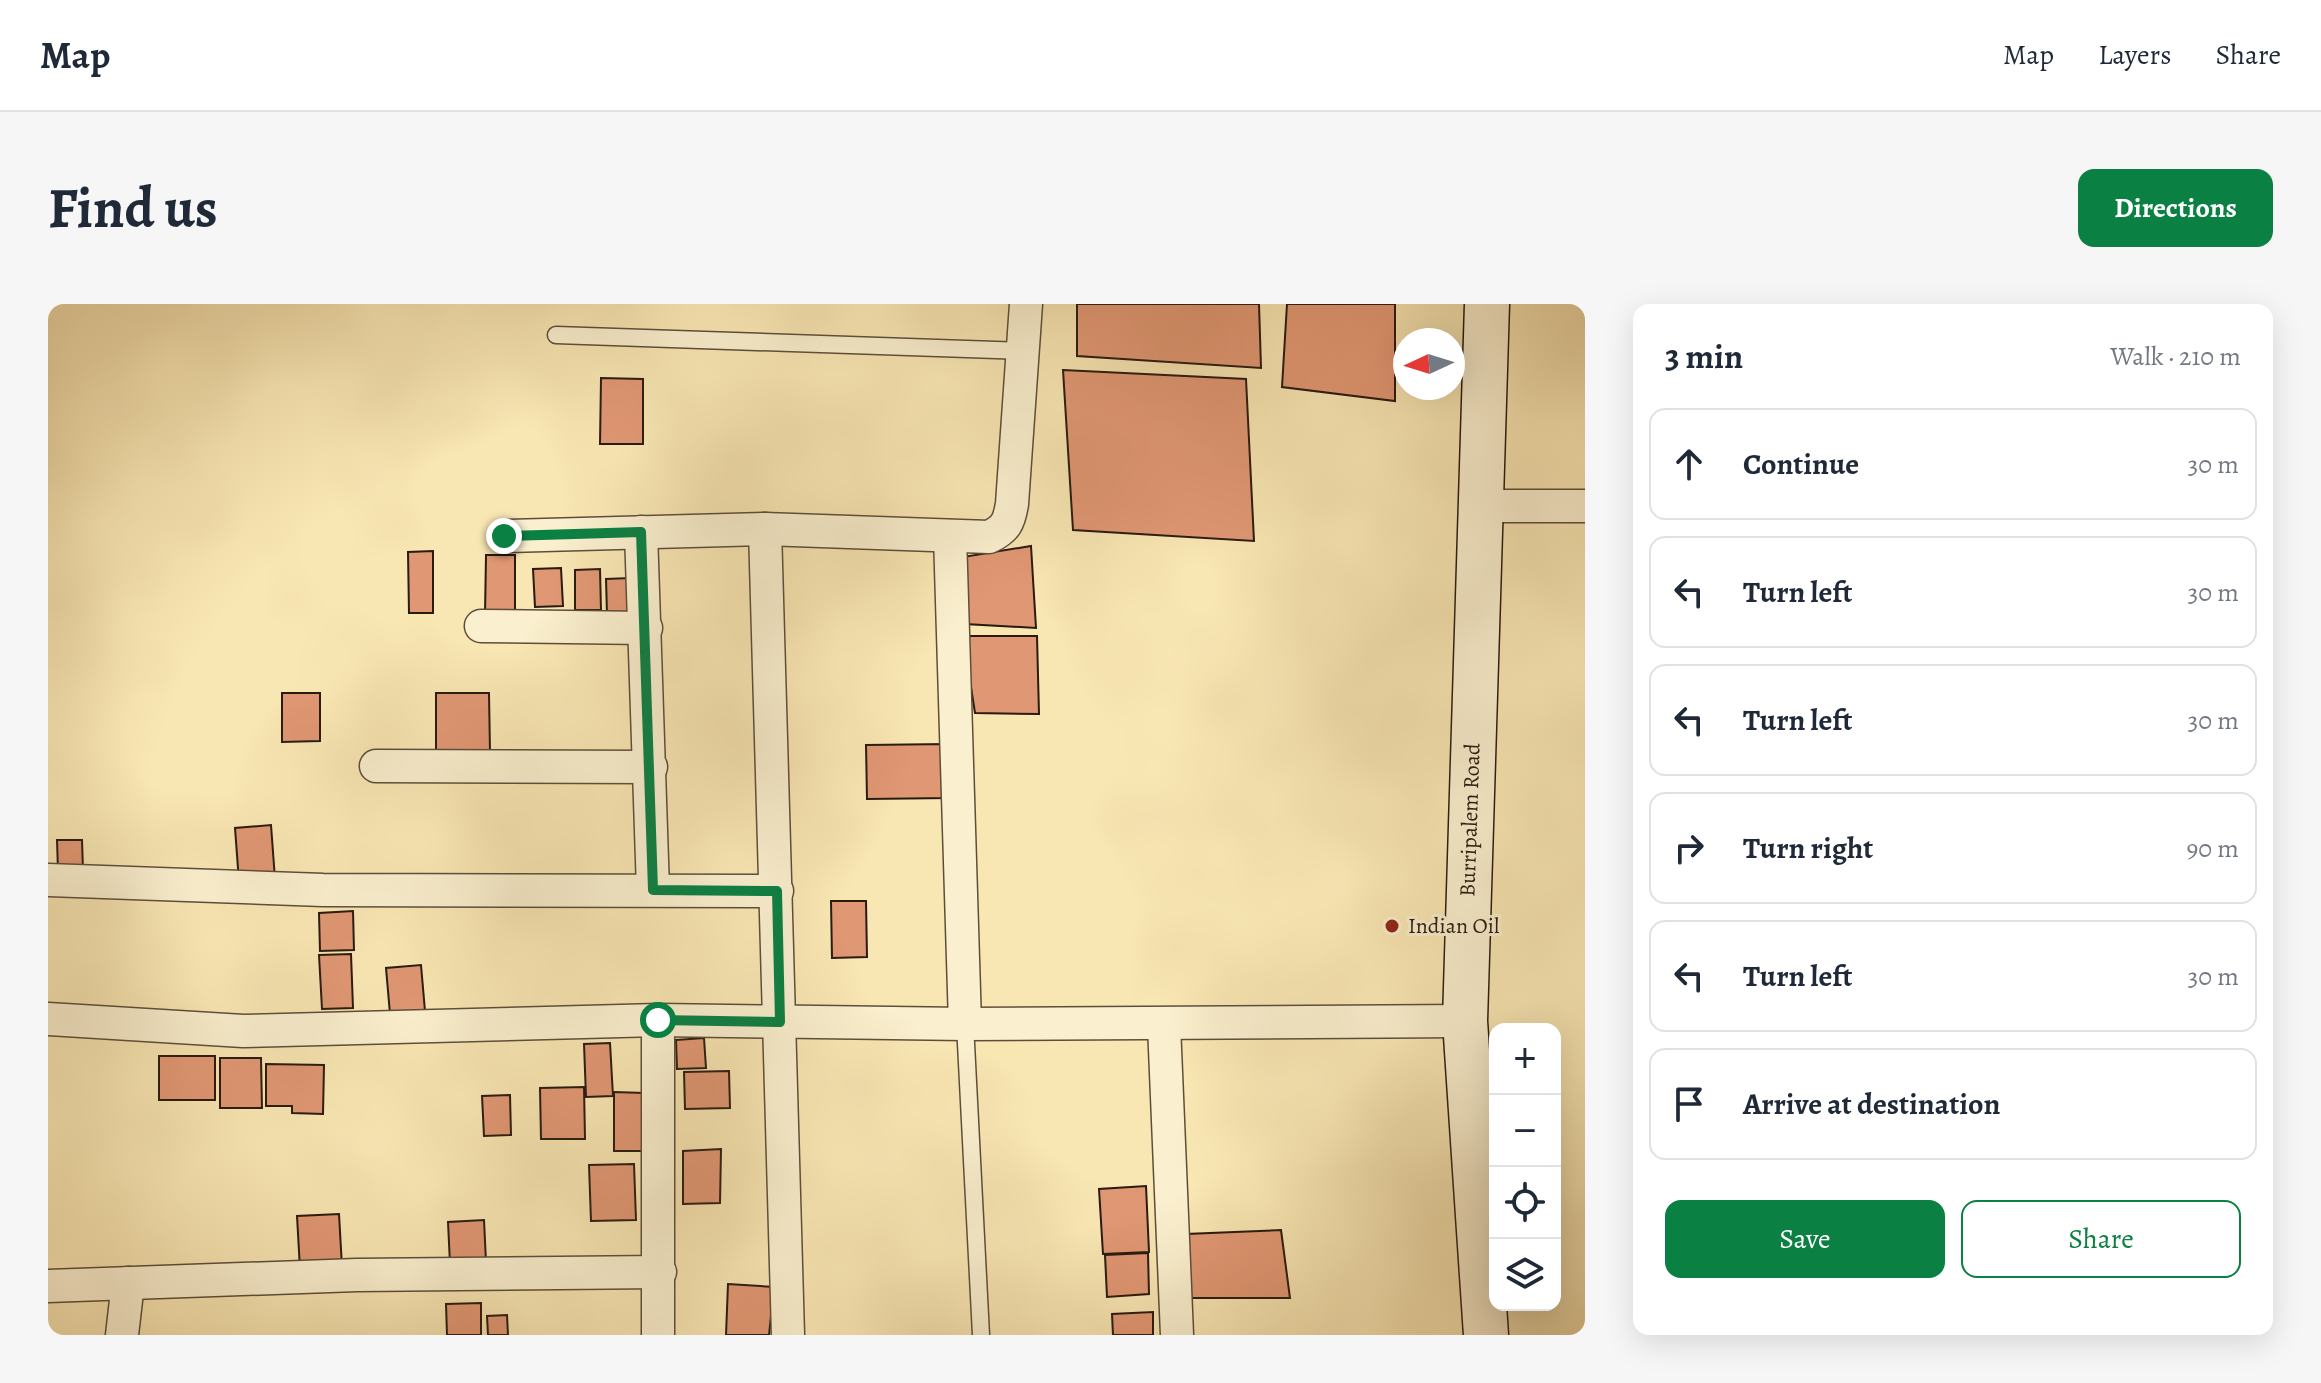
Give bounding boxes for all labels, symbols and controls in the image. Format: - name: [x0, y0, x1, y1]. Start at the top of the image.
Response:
- text: Map: [40, 29, 110, 81]
- text: Map: [2003, 36, 2054, 74]
- text: Layers: [2098, 36, 2171, 74]
- text: Share: [2215, 36, 2281, 74]
- button: Directions: [2078, 169, 2273, 247]
- text: Find us: [48, 170, 218, 246]
- north arrow: [1393, 328, 1465, 400]
- text: 3 min: [1665, 333, 1743, 380]
- text: Walk · 210 m: [2110, 339, 2241, 374]
- icon: ahead: [1667, 442, 1711, 486]
- text: Continue: [1743, 444, 1859, 484]
- text: 30 m: [2188, 447, 2239, 482]
- route end: [486, 518, 522, 554]
- icon: left: [1667, 570, 1711, 614]
- text: Turn left: [1743, 572, 1852, 612]
- text: 30 m: [2188, 575, 2239, 610]
- icon: left: [1667, 698, 1711, 742]
- text: Turn left: [1743, 700, 1852, 740]
- text: 30 m: [2188, 703, 2239, 738]
- street label: Burripalem Road: [1452, 743, 1488, 897]
- icon: right: [1667, 826, 1711, 870]
- text: Turn right: [1743, 828, 1873, 868]
- text: 90 m: [2187, 831, 2239, 866]
- place label: Indian Oil: [1408, 911, 1499, 941]
- marker: Indian Oil: [1383, 917, 1401, 935]
- icon: left: [1667, 954, 1711, 998]
- text: Turn left: [1743, 956, 1852, 996]
- text: 30 m: [2188, 959, 2239, 994]
- route start: [640, 1002, 676, 1038]
- map controls: [1489, 1023, 1561, 1311]
- button: +: [1489, 1023, 1561, 1095]
- icon: arrive: [1667, 1082, 1711, 1126]
- text: Arrive at destination: [1743, 1084, 2000, 1124]
- button: −: [1489, 1095, 1561, 1167]
- button: locate: [1489, 1167, 1561, 1239]
- button: Save: [1665, 1200, 1945, 1278]
- button: Share: [1961, 1200, 2241, 1278]
- button: layers: [1489, 1239, 1561, 1311]

